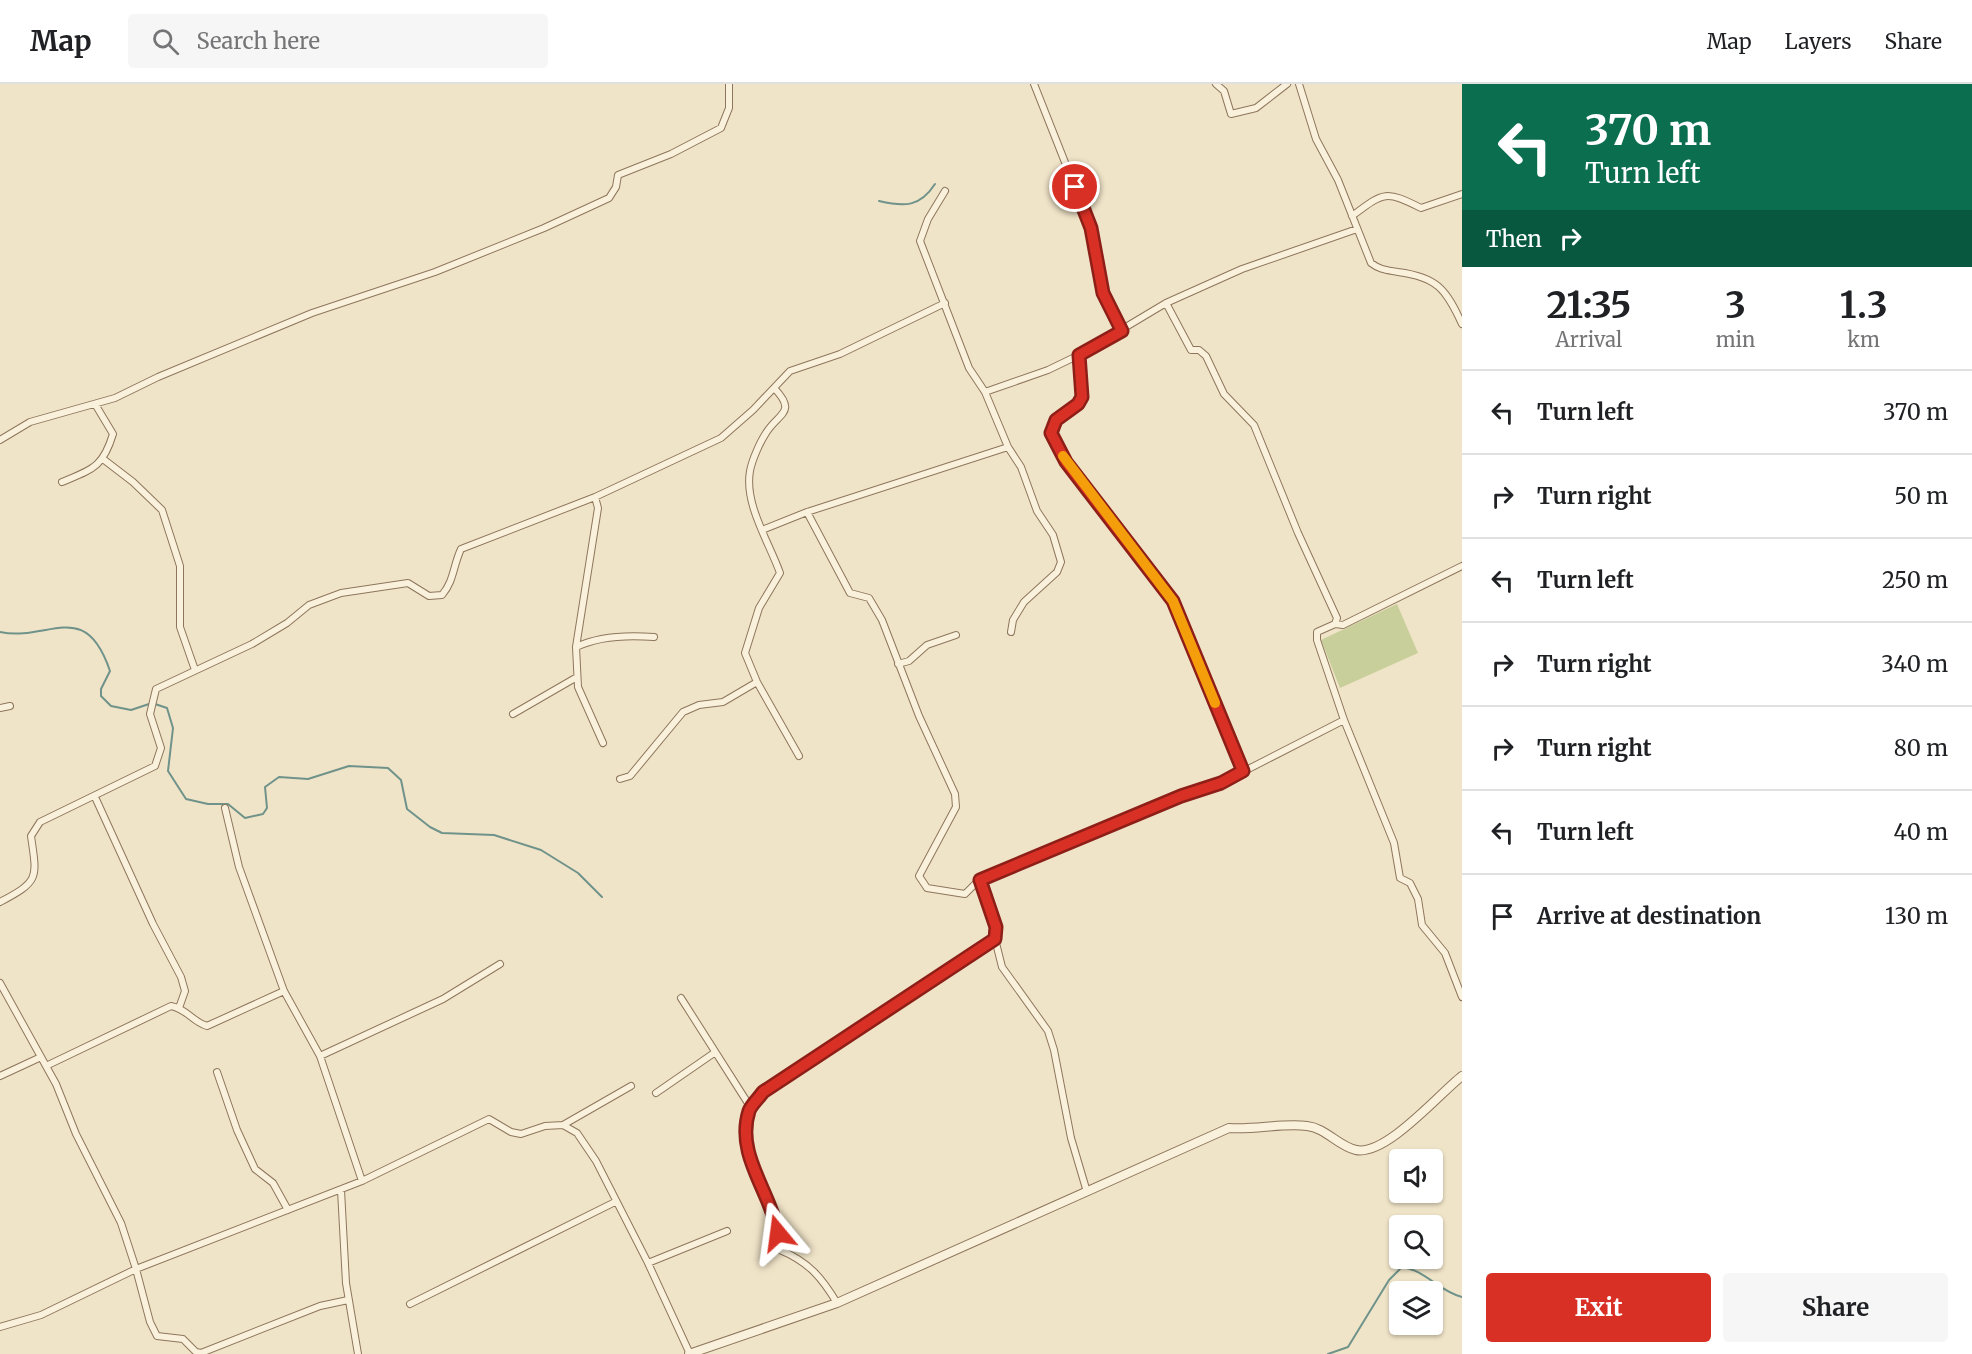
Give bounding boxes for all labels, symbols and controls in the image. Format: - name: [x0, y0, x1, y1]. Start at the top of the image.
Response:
- search box: [128, 14, 548, 68]
- text: Map: [30, 23, 92, 59]
- icon: search: [149, 25, 182, 58]
- text: Search here: [197, 27, 320, 55]
- text: Map: [1707, 28, 1752, 55]
- text: Layers: [1785, 28, 1852, 55]
- text: Share: [1885, 28, 1942, 55]
- text: 370 m: [1585, 104, 1711, 156]
- icon: left: [1486, 108, 1564, 186]
- text: Turn left: [1585, 156, 1700, 190]
- pin: [1049, 161, 1100, 212]
- icon: arrive: [1058, 170, 1091, 203]
- icon: right: [1554, 222, 1587, 255]
- text: Then: [1486, 225, 1542, 253]
- text: 21:35: [1546, 283, 1631, 328]
- text: 3: [1725, 283, 1746, 328]
- text: 1.3: [1840, 283, 1888, 328]
- text: Arrival: [1555, 327, 1622, 352]
- text: min: [1716, 327, 1755, 352]
- text: km: [1847, 327, 1880, 352]
- icon: left: [1486, 396, 1519, 429]
- text: Turn left: [1537, 398, 1634, 426]
- text: 370 m: [1883, 398, 1948, 426]
- icon: right: [1486, 480, 1519, 513]
- text: Turn right: [1537, 482, 1651, 510]
- text: 50 m: [1894, 482, 1948, 510]
- icon: left: [1486, 564, 1519, 597]
- text: Turn left: [1537, 566, 1634, 594]
- text: 250 m: [1882, 566, 1948, 594]
- icon: right: [1486, 648, 1519, 681]
- text: Turn right: [1537, 650, 1651, 678]
- text: 340 m: [1881, 650, 1948, 678]
- icon: right: [1486, 732, 1519, 765]
- text: Turn right: [1537, 734, 1651, 762]
- text: 80 m: [1894, 734, 1948, 762]
- icon: left: [1486, 816, 1519, 849]
- text: Turn left: [1537, 818, 1634, 846]
- text: 40 m: [1893, 818, 1948, 846]
- icon: arrive: [1486, 900, 1519, 933]
- text: Arrive at destination: [1537, 902, 1761, 930]
- text: 130 m: [1885, 902, 1948, 930]
- map controls: [1389, 1149, 1443, 1335]
- button: sound: [1389, 1149, 1443, 1203]
- position arrow: [746, 1201, 810, 1265]
- button: search: [1389, 1215, 1443, 1269]
- button: Exit: [1486, 1273, 1711, 1342]
- button: Share: [1723, 1273, 1948, 1342]
- button: layers: [1389, 1281, 1443, 1335]

